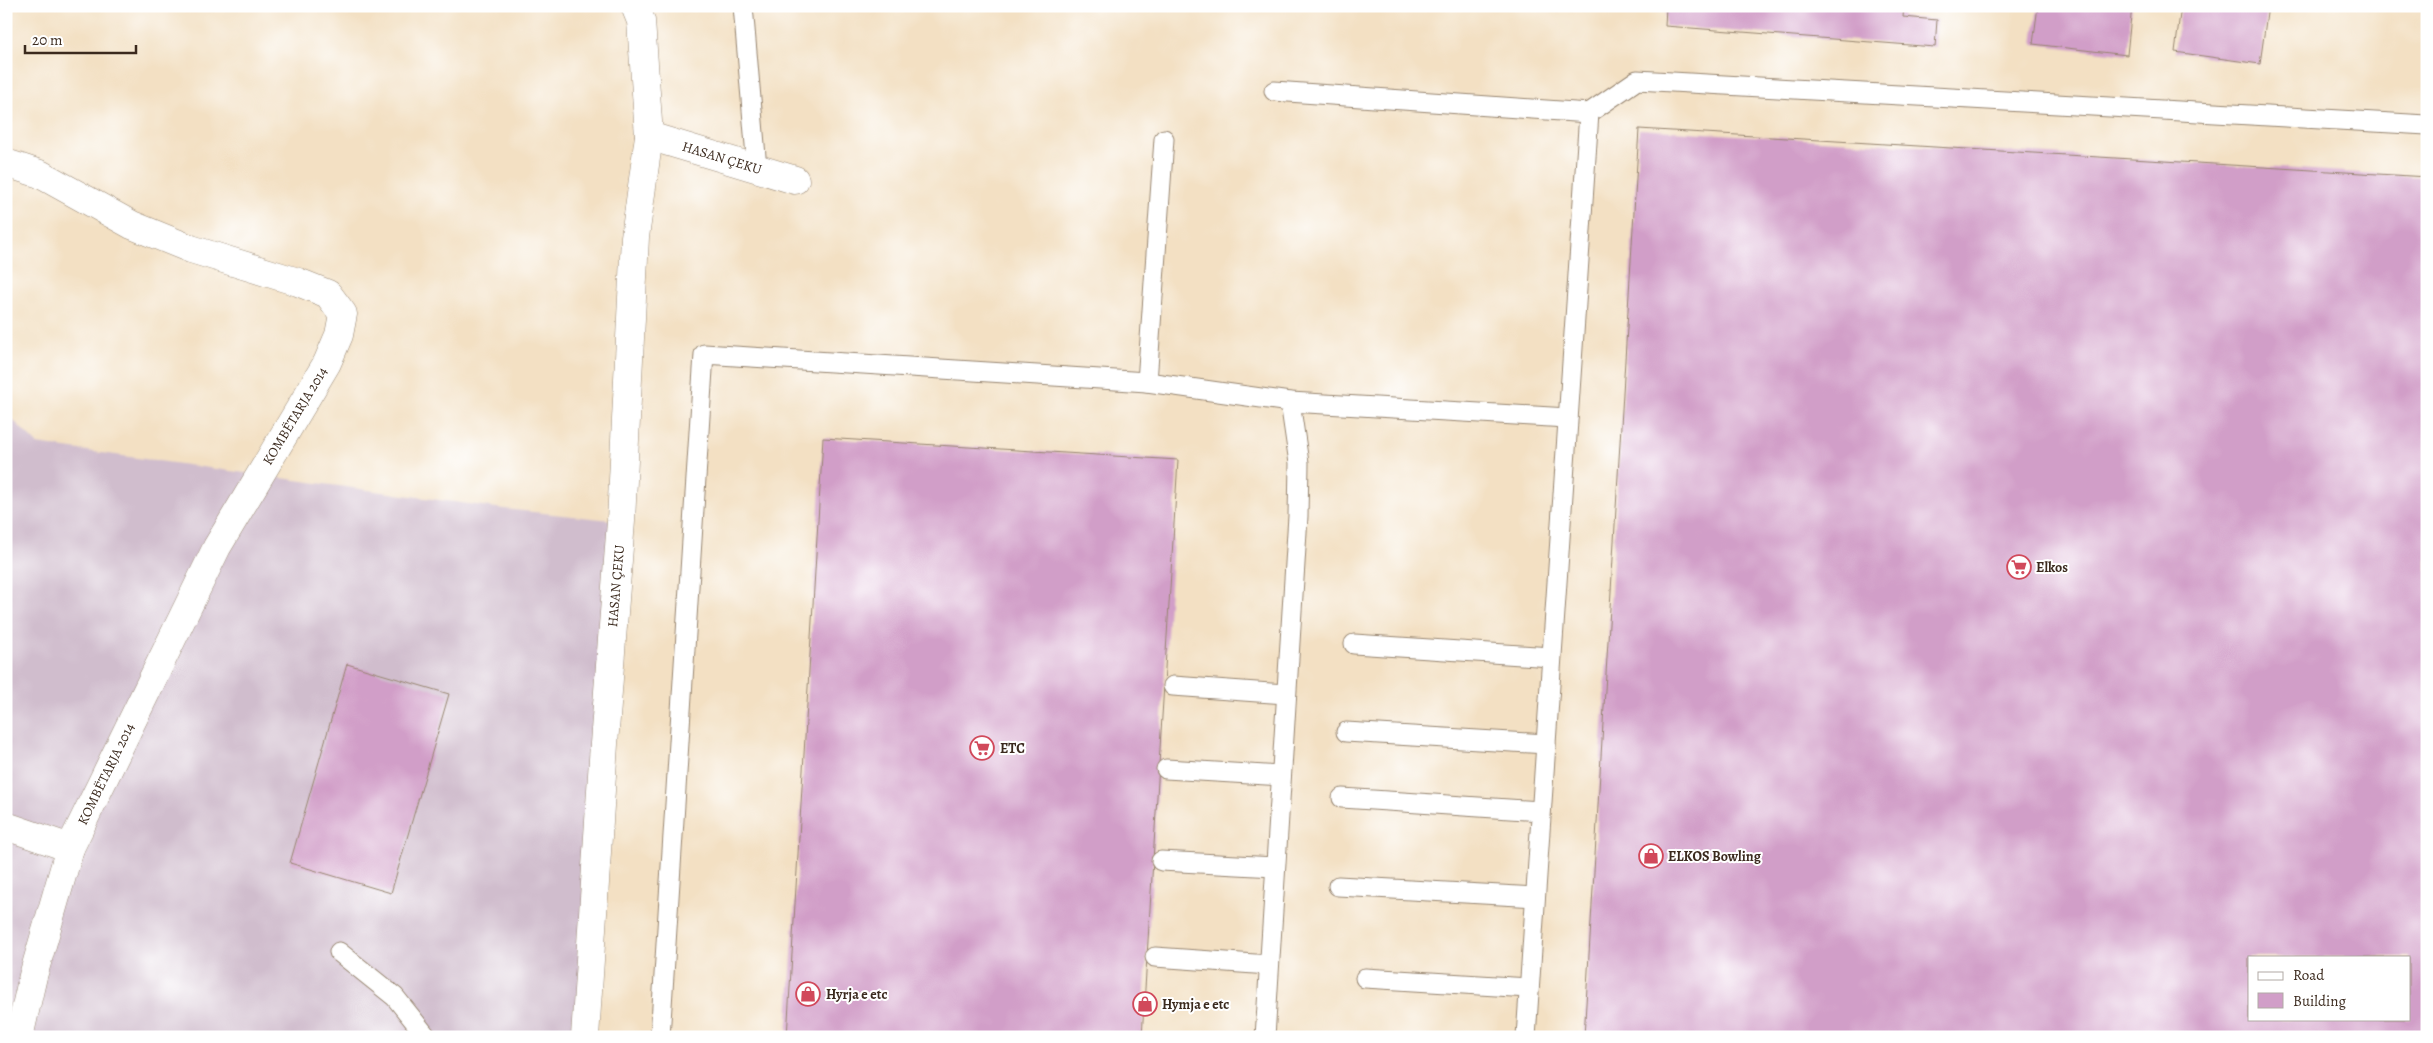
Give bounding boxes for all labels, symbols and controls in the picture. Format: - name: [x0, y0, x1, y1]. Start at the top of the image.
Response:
- scale bar: [25, 22, 136, 54]
- text: 20 m: [32, 30, 63, 50]
- street label: HASAN ÇEKU: [680, 137, 765, 179]
- street label: KOMBËTARJA 2014: [258, 363, 332, 469]
- street label: HASAN ÇEKU: [603, 544, 629, 628]
- supermarket icon: Elkos: [2006, 554, 2032, 580]
- place label: Elkos: [2036, 558, 2068, 577]
- street label: KOMBËTARJA 2014: [73, 720, 139, 828]
- supermarket icon: ETC: [969, 735, 995, 761]
- place label: ETC: [1000, 739, 1025, 758]
- shop icon: ELKOS Bowling: [1638, 843, 1664, 869]
- place label: ELKOS Bowling: [1668, 847, 1762, 866]
- legend: [2248, 956, 2410, 1020]
- text: Road: [2293, 965, 2325, 985]
- shop icon: Hyrja e etc: [795, 981, 821, 1007]
- place label: Hyrja e etc: [826, 985, 887, 1004]
- shop icon: Hymja e etc: [1132, 991, 1158, 1017]
- text: Building: [2293, 991, 2346, 1011]
- place label: Hymja e etc: [1162, 995, 1229, 1014]

